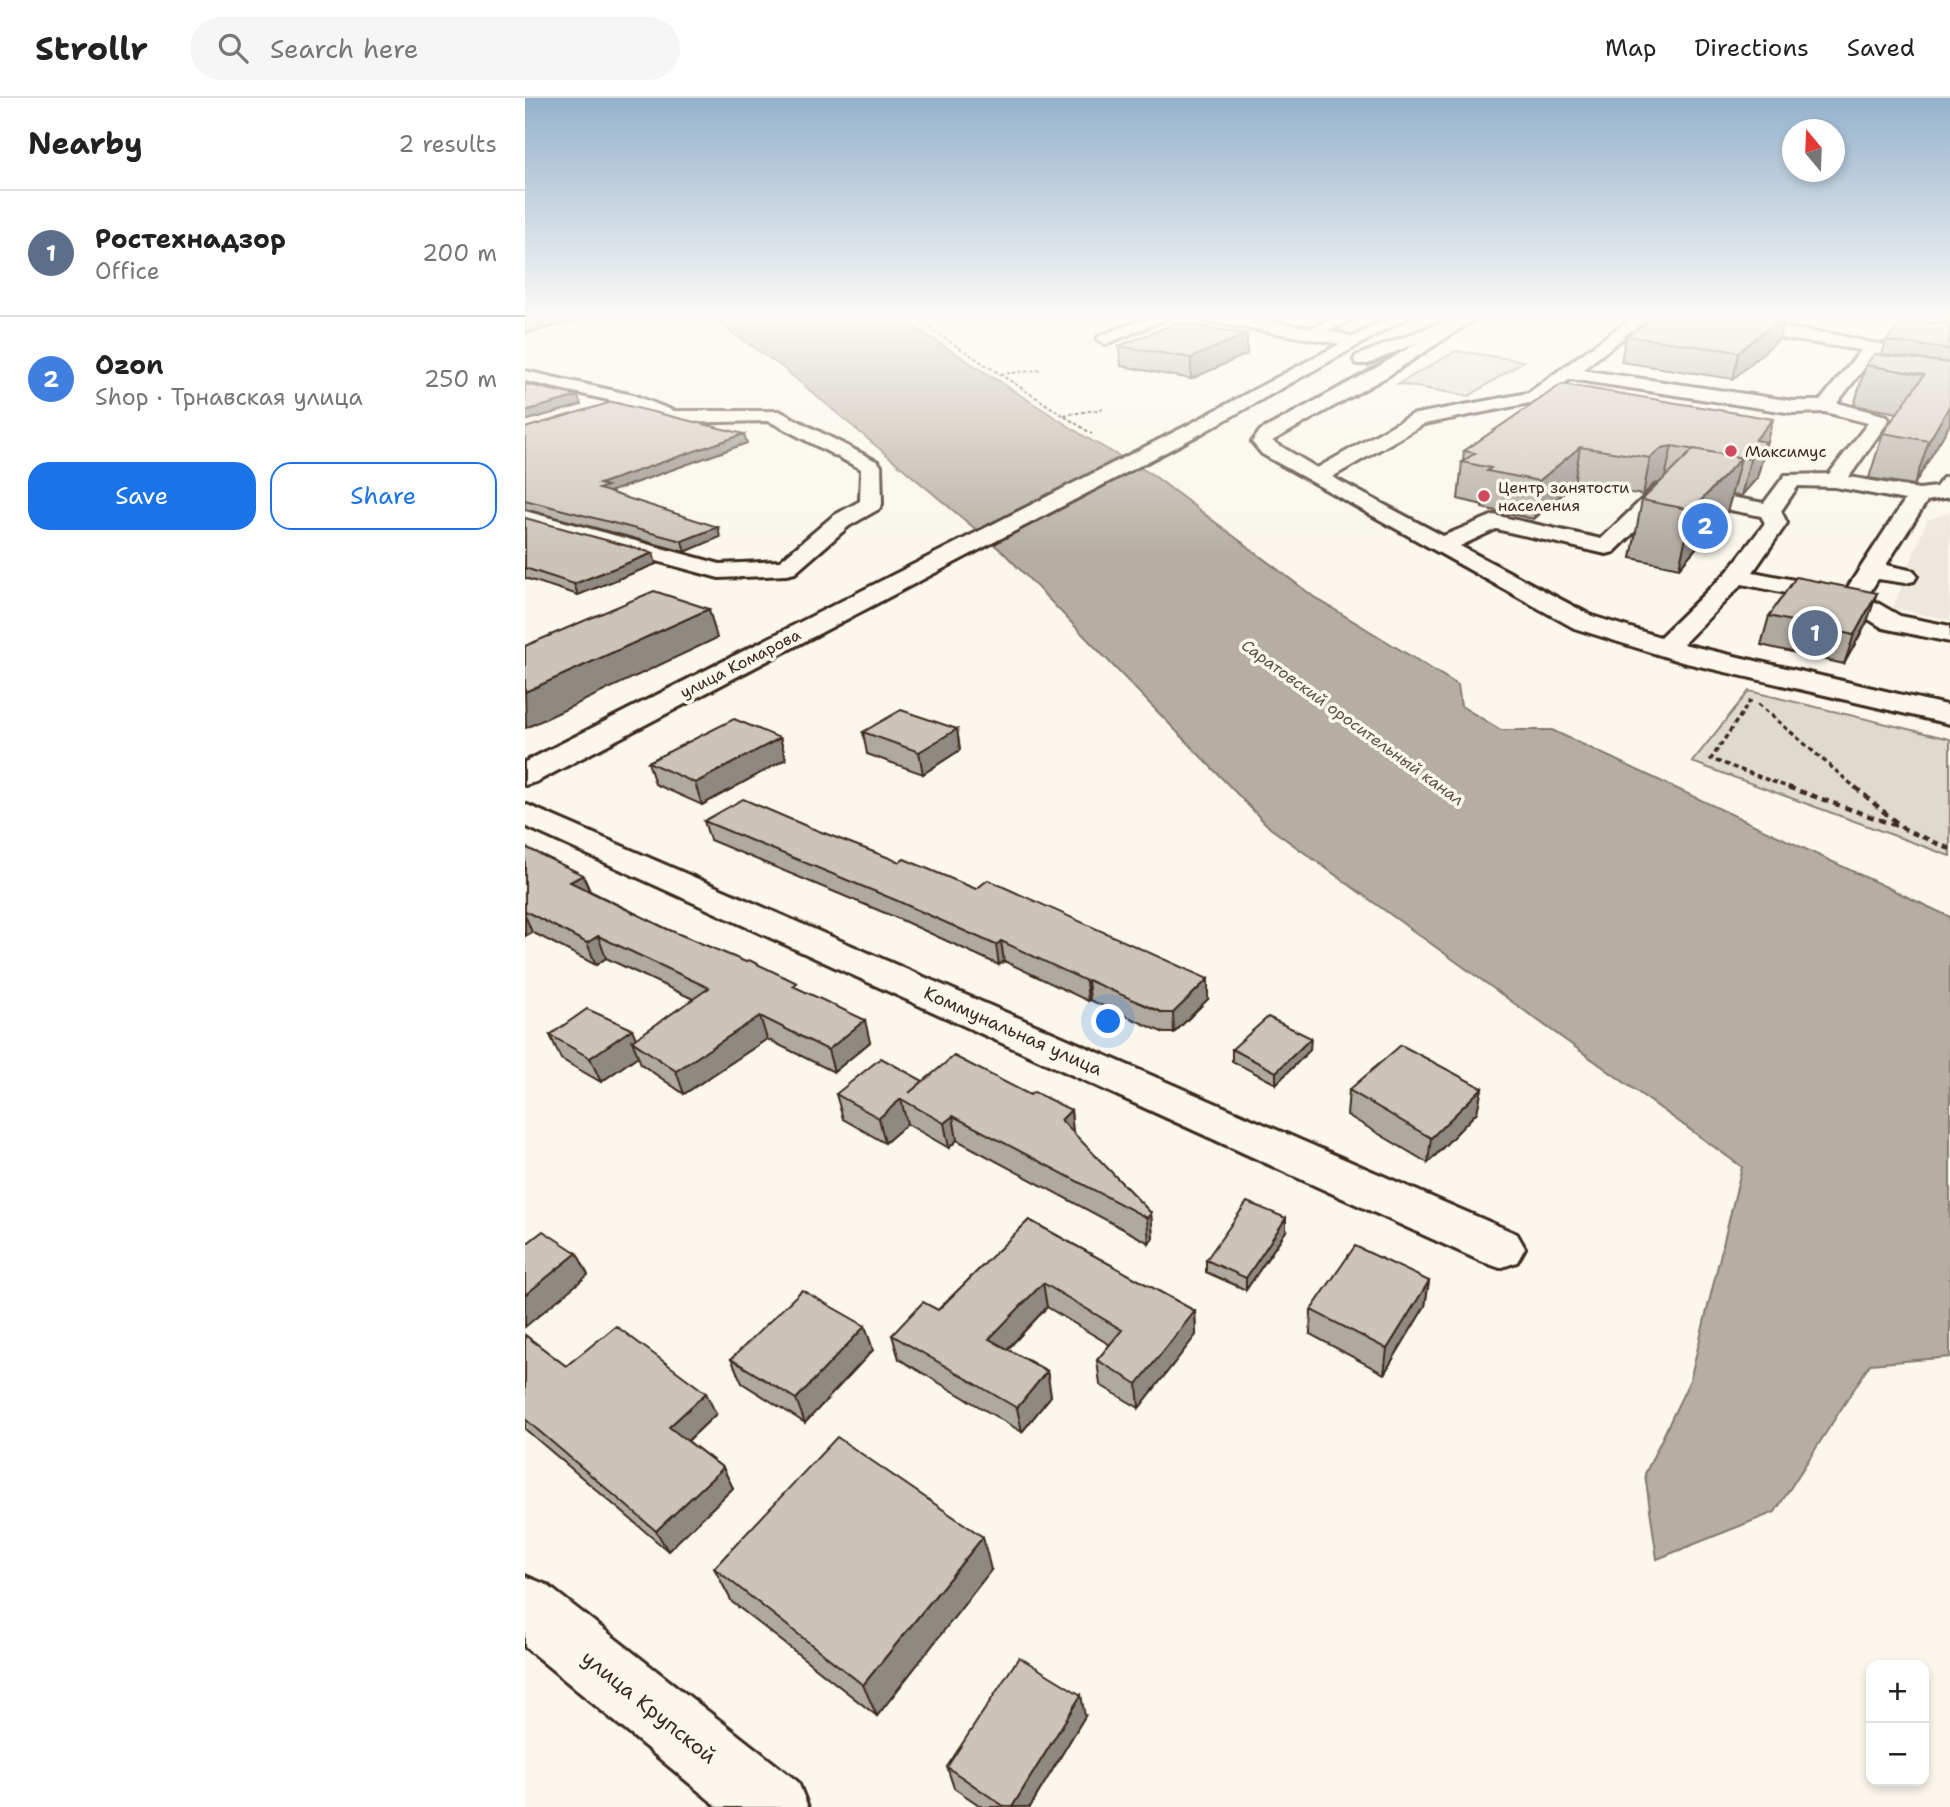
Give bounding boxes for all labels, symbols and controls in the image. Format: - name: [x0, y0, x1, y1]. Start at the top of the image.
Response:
- search box: [190, 17, 680, 80]
- text: Strollr: [35, 26, 148, 71]
- icon: search: [214, 29, 252, 67]
- text: Search here: [270, 31, 419, 66]
- text: Map: [1605, 32, 1656, 64]
- text: Directions: [1694, 32, 1809, 64]
- text: Saved: [1847, 32, 1915, 64]
- north arrow: [1782, 119, 1845, 182]
- text: Nearby: [28, 123, 143, 164]
- text: 2 results: [398, 129, 497, 159]
- text: Ростехнадзор: [95, 221, 286, 256]
- text: 1: [46, 238, 56, 268]
- text: 200 m: [422, 238, 497, 268]
- text: Office: [95, 256, 160, 286]
- text: Ozon: [95, 347, 164, 382]
- text: 2: [43, 364, 59, 394]
- text: 250 m: [424, 364, 497, 394]
- text: Shop · Трнавская улица: [95, 382, 363, 412]
- place label: Максимус: [1745, 441, 1826, 462]
- marker: Максимус: [1723, 443, 1739, 459]
- button: Save: [28, 462, 256, 530]
- button: Share: [270, 462, 497, 530]
- place label: Центр занятости населения: [1498, 477, 1629, 516]
- marker: Центр занятости населения: [1476, 488, 1492, 504]
- pin: 2: [1682, 500, 1728, 552]
- pin: 1: [1792, 607, 1838, 659]
- street label: улица Комарова: [676, 624, 804, 703]
- water label: Саратовский оросительный канал: [1237, 635, 1468, 810]
- street label: Коммунальная улица: [920, 981, 1106, 1081]
- your location: [1091, 1004, 1125, 1038]
- street label: улица Крупской: [576, 1644, 723, 1770]
- map controls: [1866, 1660, 1929, 1786]
- button: +: [1866, 1660, 1929, 1723]
- button: −: [1866, 1723, 1929, 1786]

